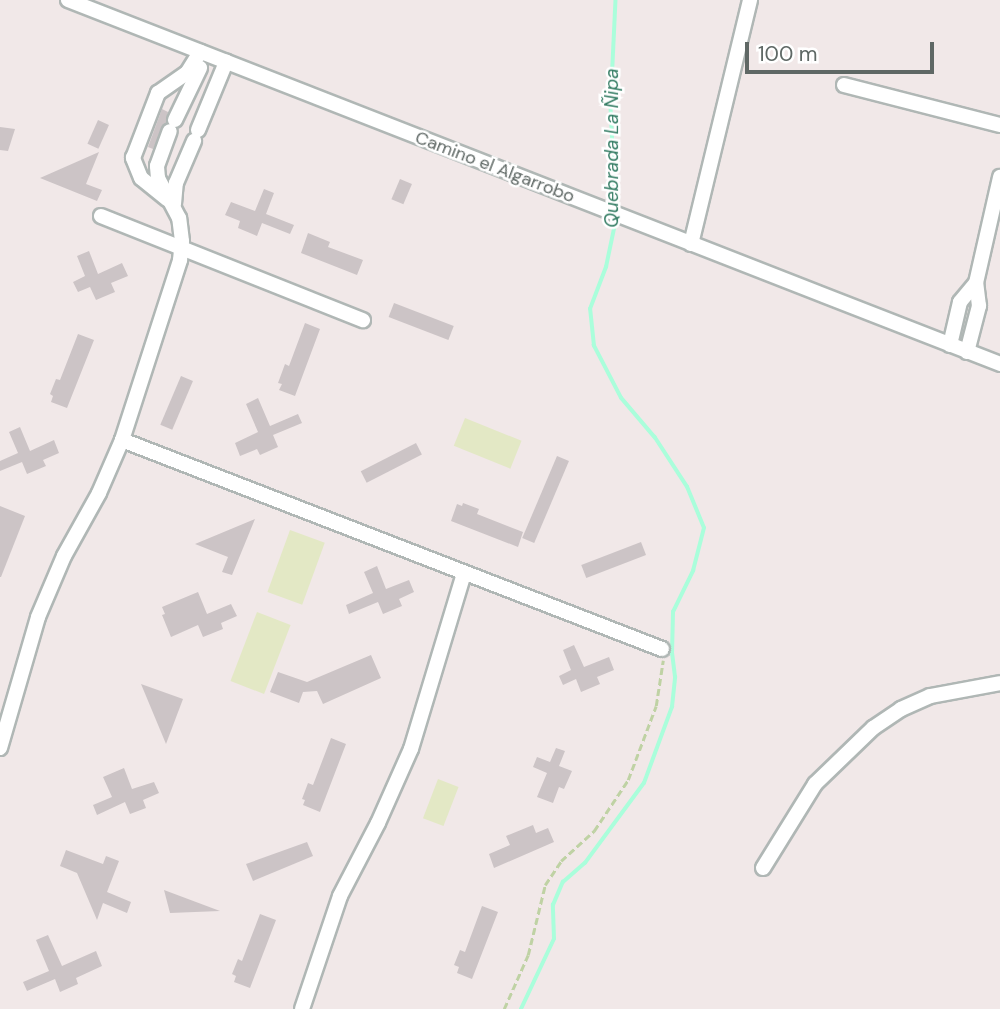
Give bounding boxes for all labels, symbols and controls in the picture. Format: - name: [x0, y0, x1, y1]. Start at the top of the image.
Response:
- scale bar: [748, 28, 937, 72]
- text: 100 m: [758, 40, 818, 68]
- water label: Quebrada La Ñipa: [601, 68, 623, 228]
- street label: Camino el Algarrobo: [412, 127, 578, 207]

